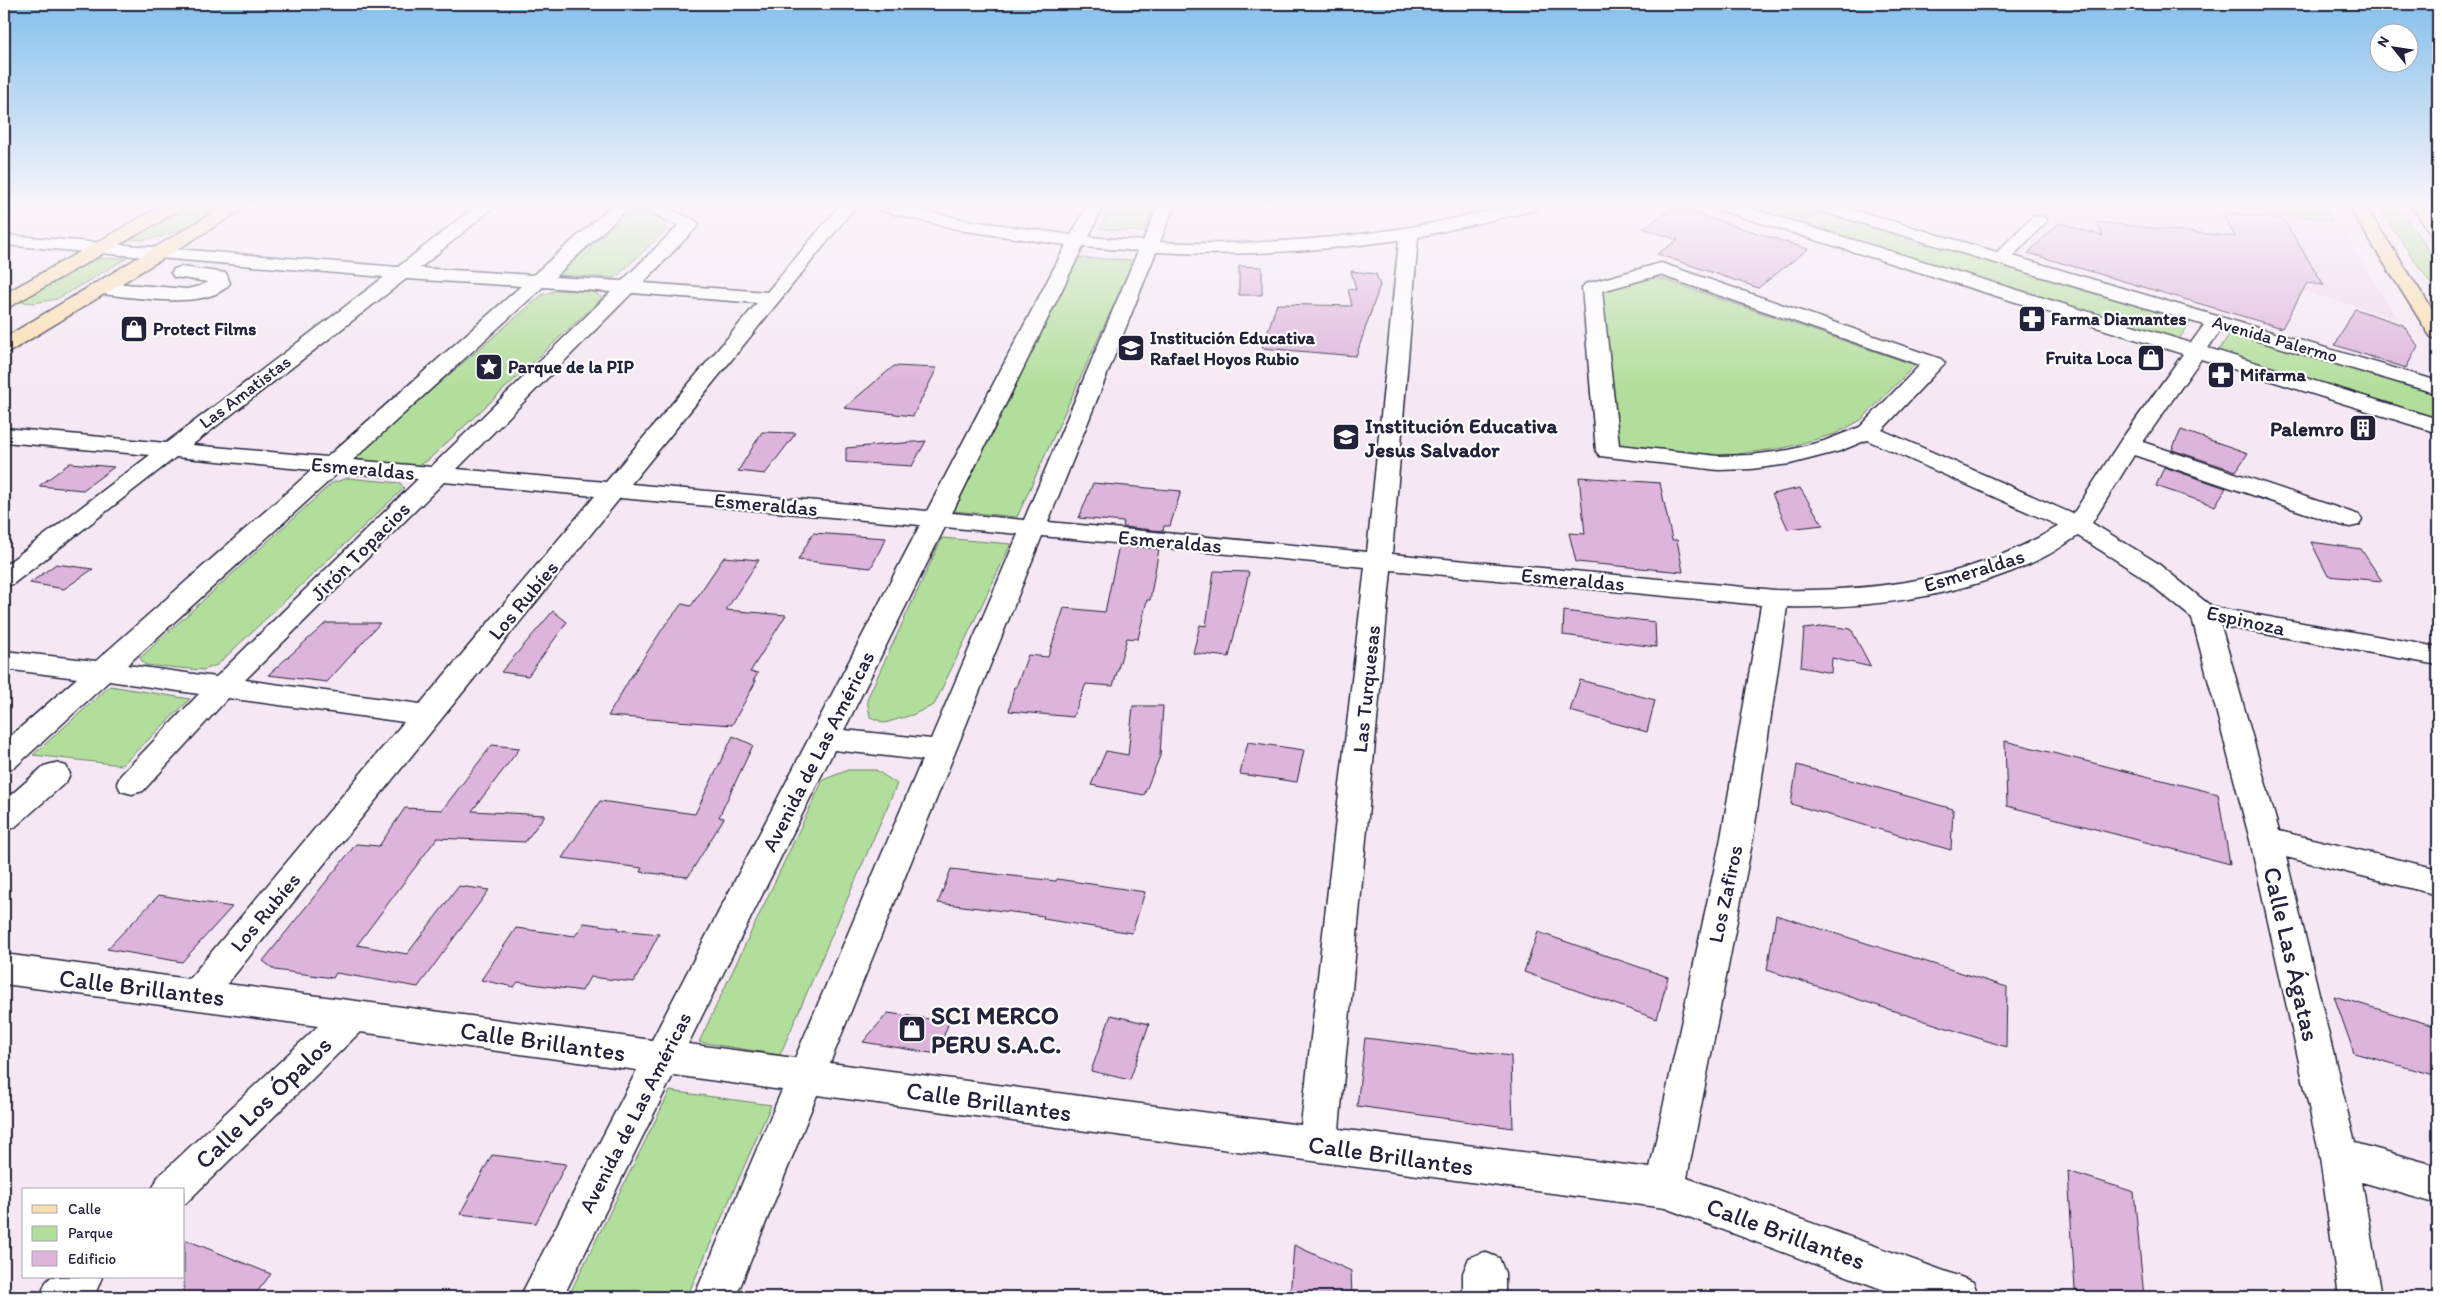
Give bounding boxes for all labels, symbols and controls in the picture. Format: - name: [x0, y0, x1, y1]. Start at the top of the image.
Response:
- north arrow: [2370, 22, 2420, 72]
- text: N: [2373, 33, 2393, 50]
- pharmacy icon: Farma Diamantes: [2017, 304, 2047, 334]
- place label: Farma Diamantes: [2051, 308, 2187, 330]
- street label: Avenida Palermo: [2210, 311, 2340, 367]
- shop icon: Protect Films: [119, 314, 149, 344]
- place label: Protect Films: [153, 318, 256, 340]
- place label: Institución Educativa Rafael Hoyos Rubio: [1150, 327, 1316, 370]
- school or university icon: Institución Educativa Rafael Hoyos Rubio: [1116, 333, 1146, 363]
- shop icon: Fruita Loca: [2136, 343, 2166, 373]
- place label: Fruita Loca: [2045, 347, 2132, 369]
- street label: Las Amatistas: [195, 350, 295, 434]
- place icon: Parque de la PIP: [474, 352, 504, 382]
- place label: Parque de la PIP: [508, 356, 634, 378]
- pharmacy icon: Mifarma: [2206, 360, 2236, 390]
- place label: Mifarma: [2240, 364, 2306, 386]
- place label: Institución Educativa Jesus Salvador: [1364, 413, 1558, 462]
- building icon: Palemro: [2348, 413, 2378, 443]
- place label: Palemro: [2270, 416, 2344, 441]
- school or university icon: Institución Educativa Jesus Salvador: [1331, 422, 1361, 452]
- street label: Esmeraldas: [310, 451, 416, 485]
- street label: Esmeraldas: [713, 487, 819, 521]
- street label: Jirón Topacios: [305, 496, 415, 606]
- street label: Esmeraldas: [1117, 524, 1223, 558]
- street label: Esmeraldas: [1921, 543, 2027, 597]
- street label: Los Rubíes: [483, 555, 563, 645]
- street label: Esmeraldas: [1520, 562, 1626, 596]
- street label: Espinoza: [2204, 599, 2288, 641]
- street label: Las Turquesas: [1347, 624, 1385, 754]
- street label: Avenida de Las Américas: [756, 646, 880, 856]
- street label: Los Zafiros: [1702, 843, 1748, 945]
- street label: Calle Las Ágatas: [2257, 864, 2327, 1044]
- street label: Los Rubíes: [225, 867, 305, 957]
- street label: Calle Brillantes: [58, 962, 226, 1012]
- place label: SCI MERCO PERU S.A.C.: [931, 1000, 1061, 1059]
- street label: Avenida de Las Américas: [573, 1007, 697, 1217]
- shop icon: SCI MERCO PERU S.A.C.: [897, 1014, 927, 1044]
- street label: Calle Brillantes: [458, 1015, 628, 1067]
- street label: Calle Los Ópalos: [188, 1029, 338, 1175]
- street label: Calle Brillantes: [904, 1075, 1074, 1127]
- street label: Calle Brillantes: [1306, 1129, 1476, 1181]
- legend: [22, 1188, 185, 1278]
- street label: Calle Brillantes: [1703, 1190, 1869, 1276]
- text: Calle: [68, 1200, 101, 1218]
- text: Parque: [68, 1224, 113, 1242]
- text: Edificio: [68, 1250, 116, 1268]

